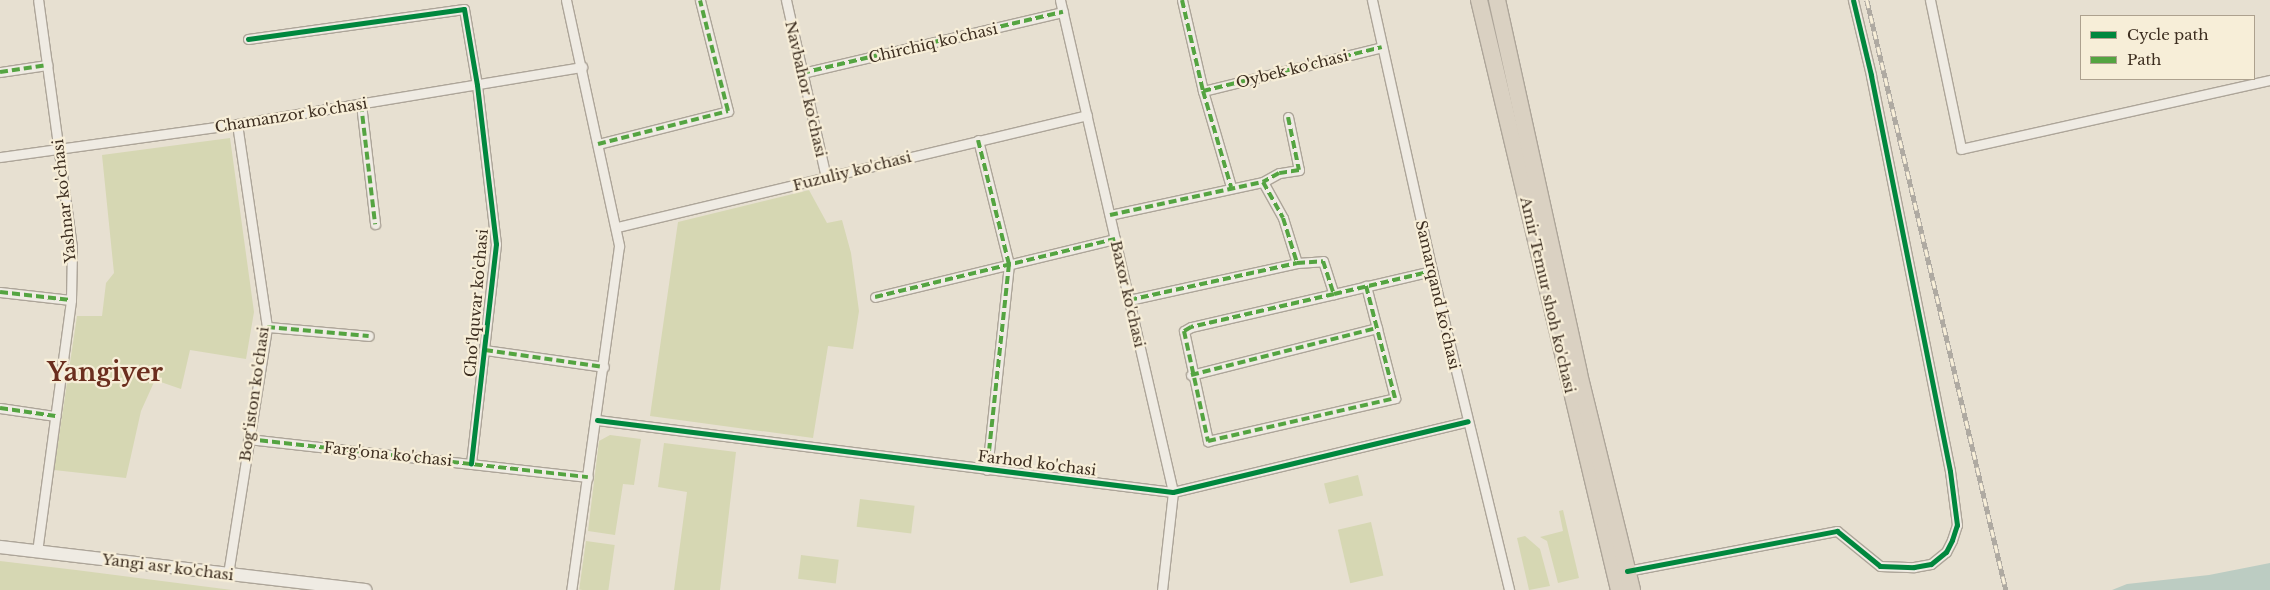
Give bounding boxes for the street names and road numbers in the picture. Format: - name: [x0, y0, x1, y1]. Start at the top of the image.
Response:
- street label: Navbahor ko'chasi: [782, 19, 830, 159]
- street label: Chirchiq ko'chasi: [867, 19, 999, 67]
- street label: Oybek ko'chasi: [1234, 46, 1350, 92]
- street label: Chamanzor ko'chasi: [213, 94, 369, 136]
- street label: Yashnar ko'chasi: [49, 138, 79, 264]
- street label: Fuzuliy ko'chasi: [791, 148, 913, 194]
- street label: Amir Temur shoh ko'chasi: [1516, 194, 1580, 396]
- street label: Samarqand ko‘chasi: [1412, 219, 1464, 371]
- street label: Cho‘lquvar ko'chasi: [461, 228, 491, 378]
- street label: Baxor ko'chasi: [1107, 239, 1149, 349]
- street label: Bog‘iston ko'chasi: [236, 325, 272, 463]
- street label: Farg'ona ko'chasi: [323, 438, 453, 470]
- street label: Farhod ko'chasi: [977, 447, 1097, 479]
- street label: Yangi asr ko'chasi: [101, 550, 235, 584]

